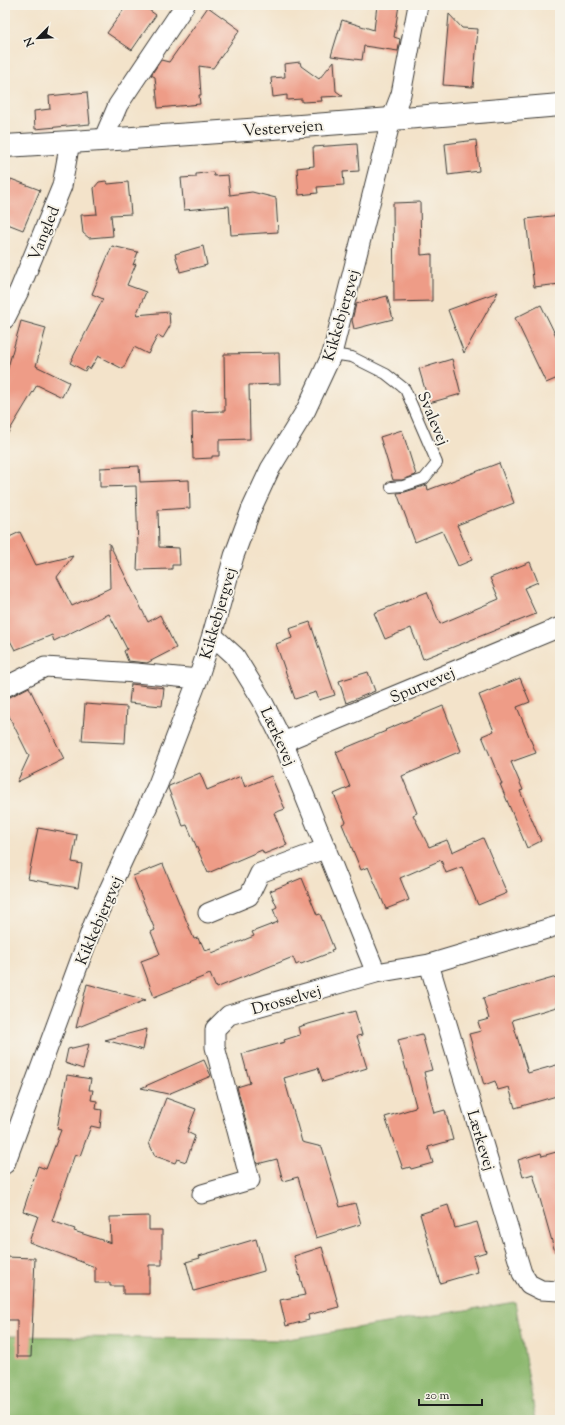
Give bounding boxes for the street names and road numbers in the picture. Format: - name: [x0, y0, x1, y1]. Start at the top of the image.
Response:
- street label: Vestervejen: [242, 115, 325, 144]
- street label: Vangled: [24, 203, 67, 265]
- street label: Kikkebjergvej: [318, 267, 366, 364]
- street label: Svalevej: [410, 388, 453, 449]
- street label: Kikkebjergvej: [195, 565, 243, 662]
- street label: Spurvevej: [387, 662, 459, 710]
- street label: Lærkevej: [253, 704, 300, 770]
- street label: Kikkebjergvej: [71, 873, 129, 969]
- street label: Drosselvej: [249, 981, 324, 1022]
- street label: Lærkevej: [459, 1107, 500, 1174]

